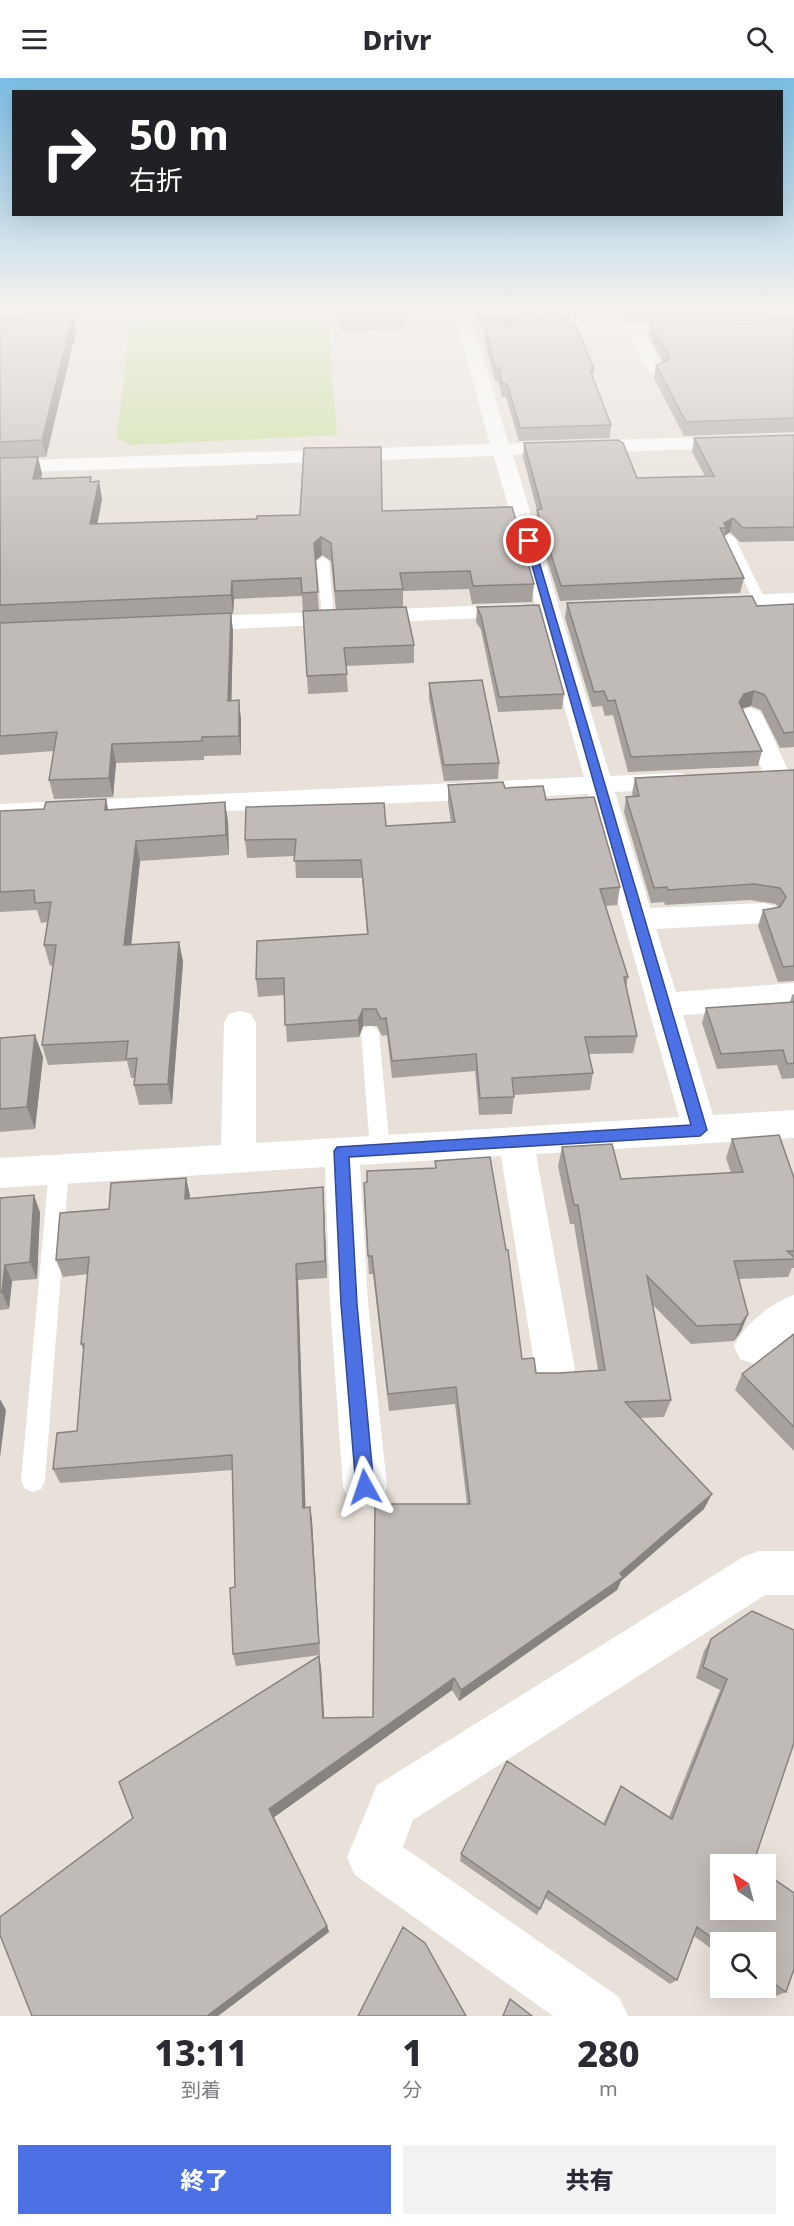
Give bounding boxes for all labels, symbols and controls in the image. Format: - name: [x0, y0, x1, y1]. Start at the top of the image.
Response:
- text: Drivr: [363, 21, 431, 58]
- icon: menu: [18, 23, 51, 56]
- icon: search: [743, 23, 776, 56]
- text: 50 m: [129, 105, 229, 162]
- icon: right: [30, 114, 108, 192]
- text: 右折: [129, 161, 183, 198]
- pin: [503, 515, 554, 566]
- icon: arrive: [512, 524, 545, 557]
- position arrow: [333, 1455, 397, 1519]
- north arrow: [710, 1854, 776, 1920]
- map controls: [710, 1854, 776, 1998]
- button: search: [710, 1932, 776, 1998]
- text: 13:11: [154, 2028, 248, 2077]
- text: 1: [402, 2028, 423, 2077]
- text: 280: [577, 2029, 640, 2078]
- text: m: [599, 2075, 618, 2102]
- text: 到着: [181, 2076, 221, 2103]
- text: 分: [403, 2076, 423, 2103]
- button: 終了: [18, 2145, 391, 2214]
- button: 共有: [403, 2145, 776, 2214]

